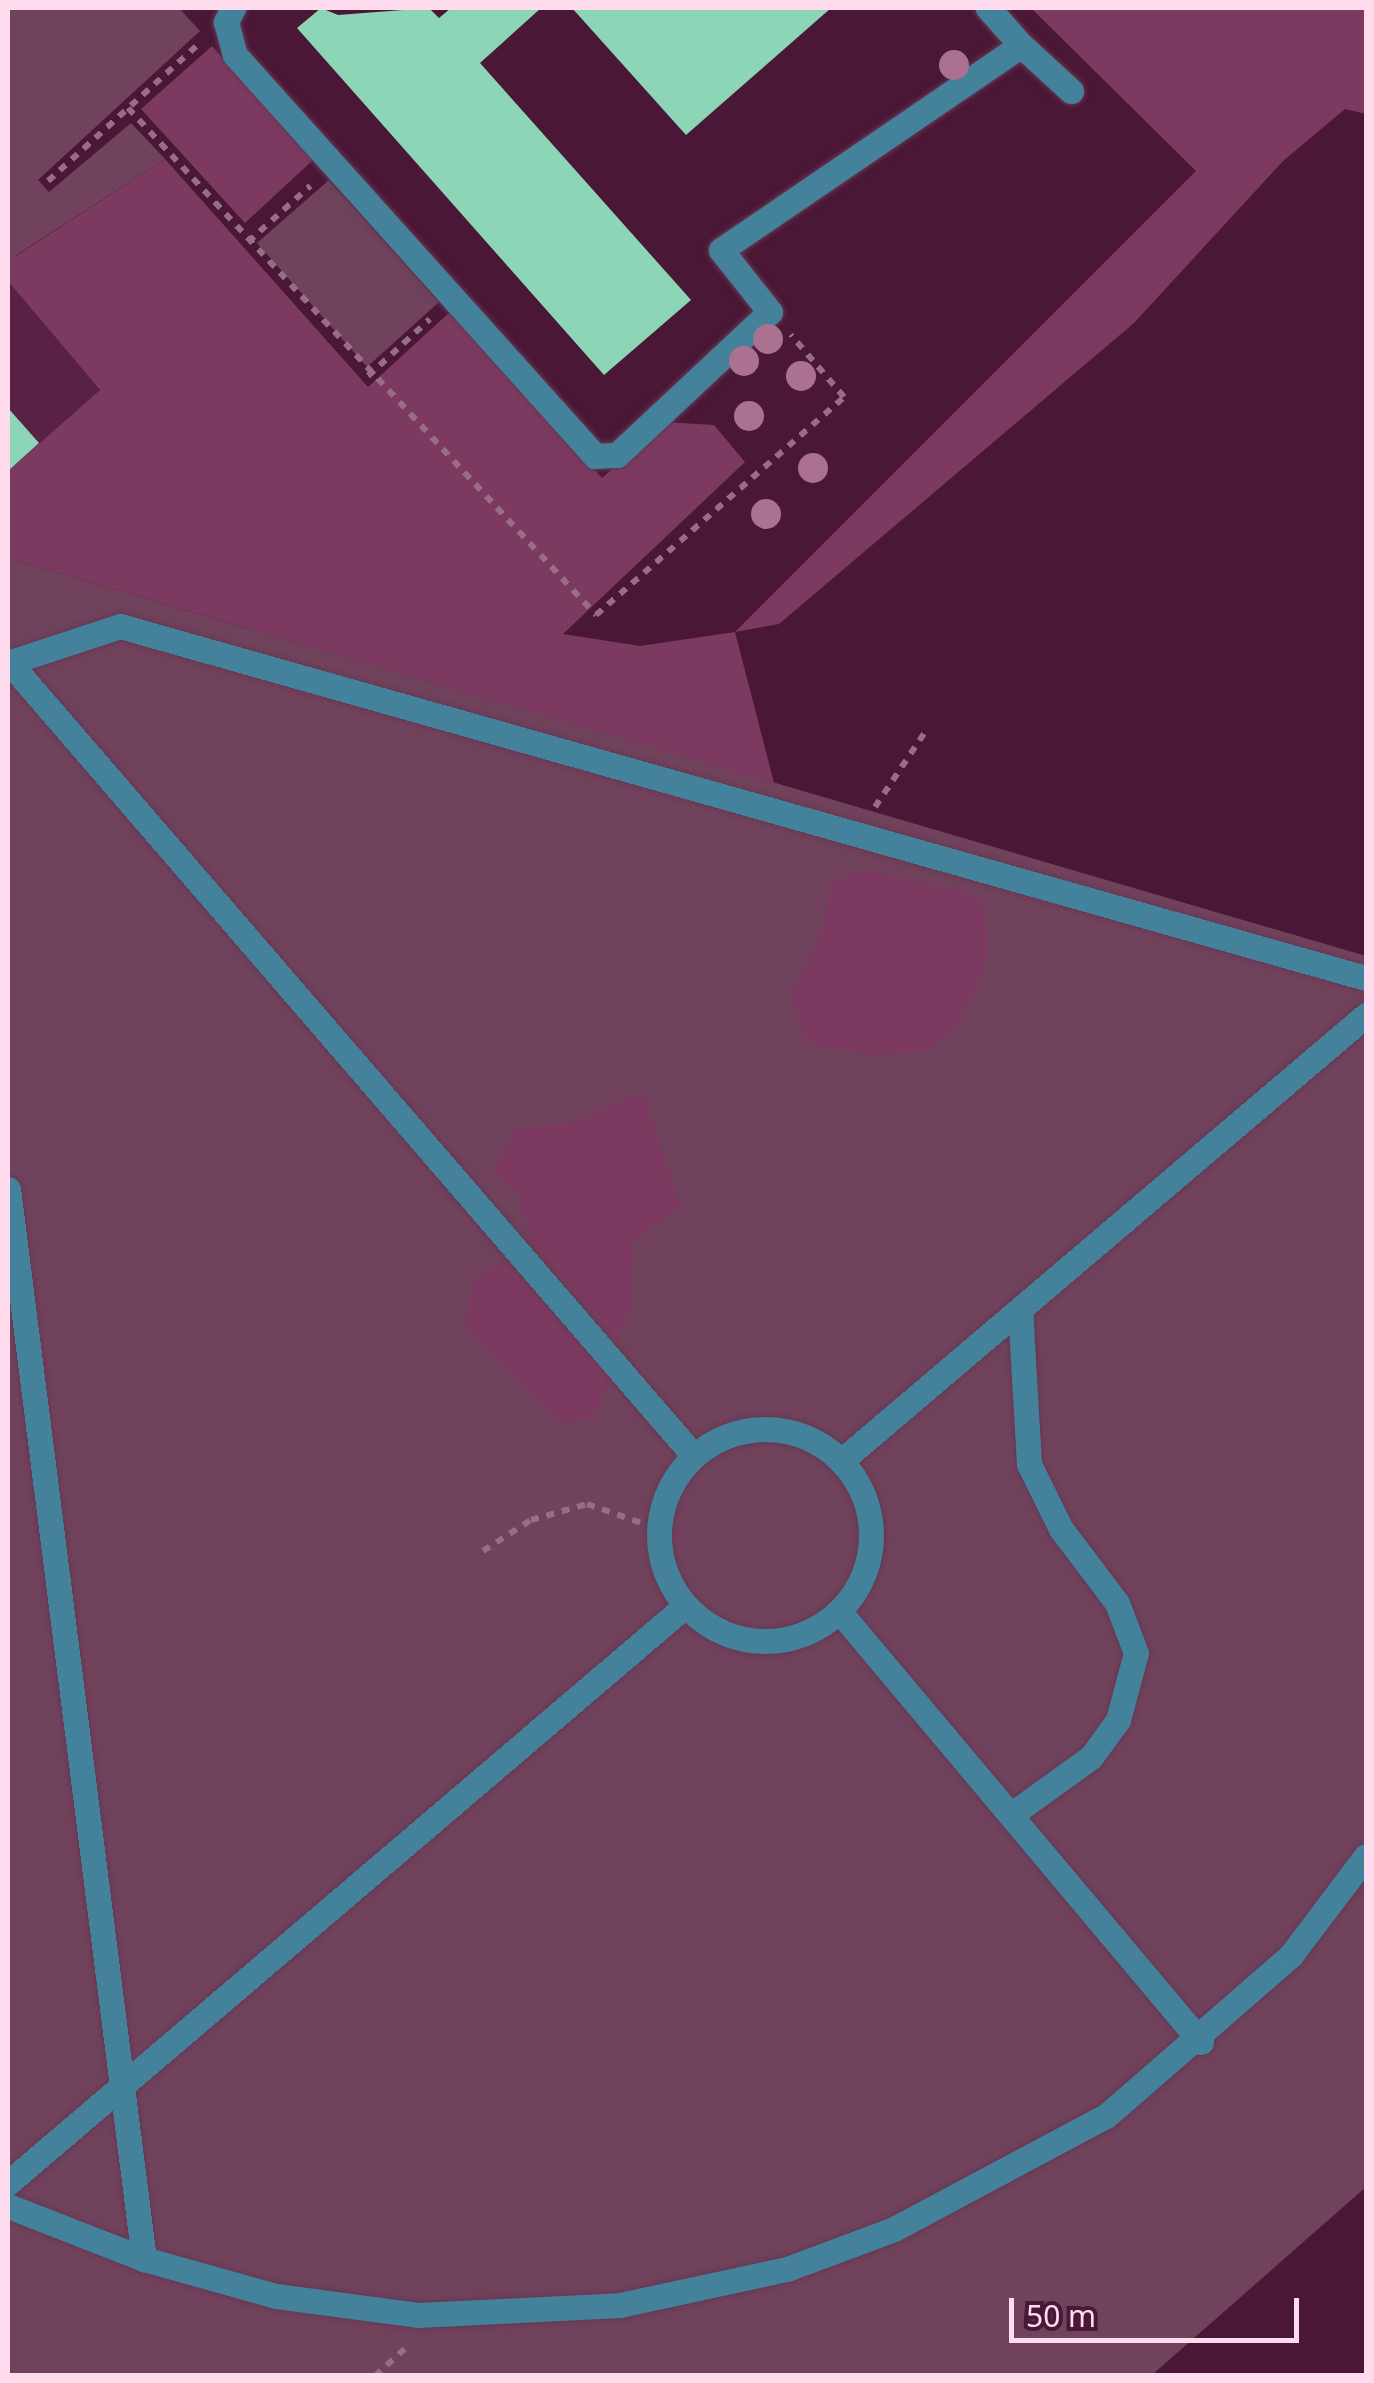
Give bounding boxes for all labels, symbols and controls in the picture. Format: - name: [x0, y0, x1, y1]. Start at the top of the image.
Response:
- scale bar: [1014, 2278, 1304, 2340]
- text: 50 m: [1026, 2295, 1096, 2336]

